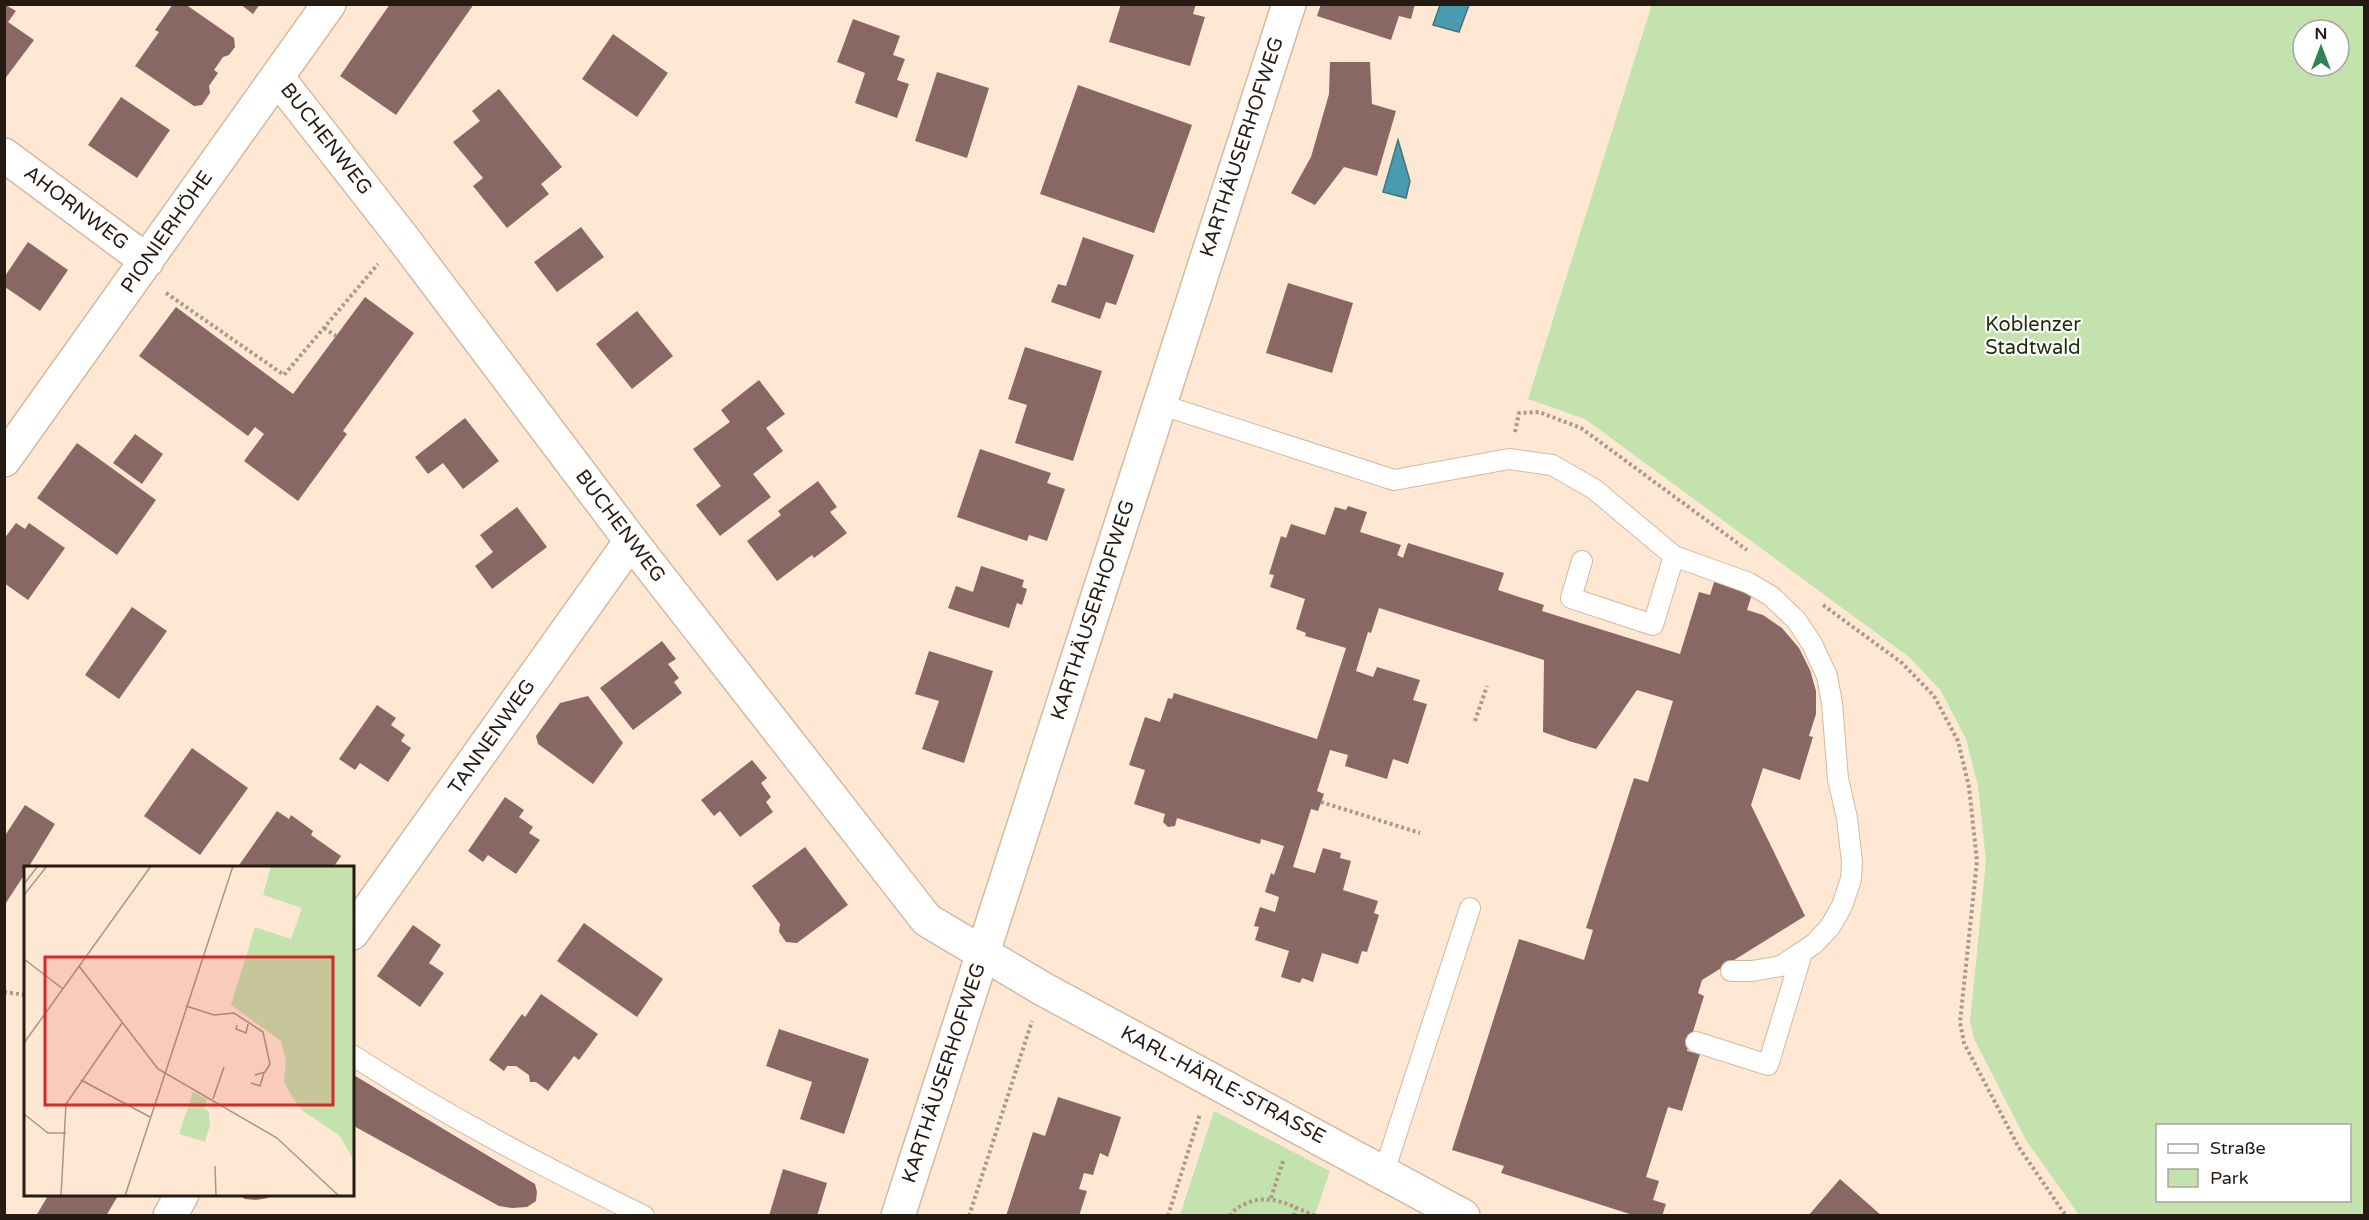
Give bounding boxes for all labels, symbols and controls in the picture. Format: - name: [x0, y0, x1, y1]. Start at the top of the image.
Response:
- north arrow: [2291, 18, 2351, 78]
- text: N: [2315, 24, 2327, 44]
- street label: KARTHÄUSERHOFWEG: [1195, 34, 1289, 260]
- street label: BUCHENWEG: [275, 78, 377, 200]
- street label: AHORNWEG: [19, 161, 133, 255]
- street label: PIONIERHÖHE: [115, 166, 218, 298]
- park label: Koblenzer Stadtwald: [1985, 313, 2081, 360]
- street label: BUCHENWEG: [570, 465, 670, 587]
- street label: KARTHÄUSERHOFWEG: [1046, 497, 1140, 723]
- street label: TANNENWEG: [444, 675, 540, 799]
- inset map: [24, 866, 354, 1196]
- street label: KARTHÄUSERHOFWEG: [897, 960, 991, 1186]
- street label: KARL-HÄRLE-STRASSE: [1116, 1021, 1330, 1149]
- legend: [2156, 1124, 2351, 1202]
- text: Straße: [2210, 1137, 2266, 1159]
- text: Park: [2210, 1167, 2249, 1189]

